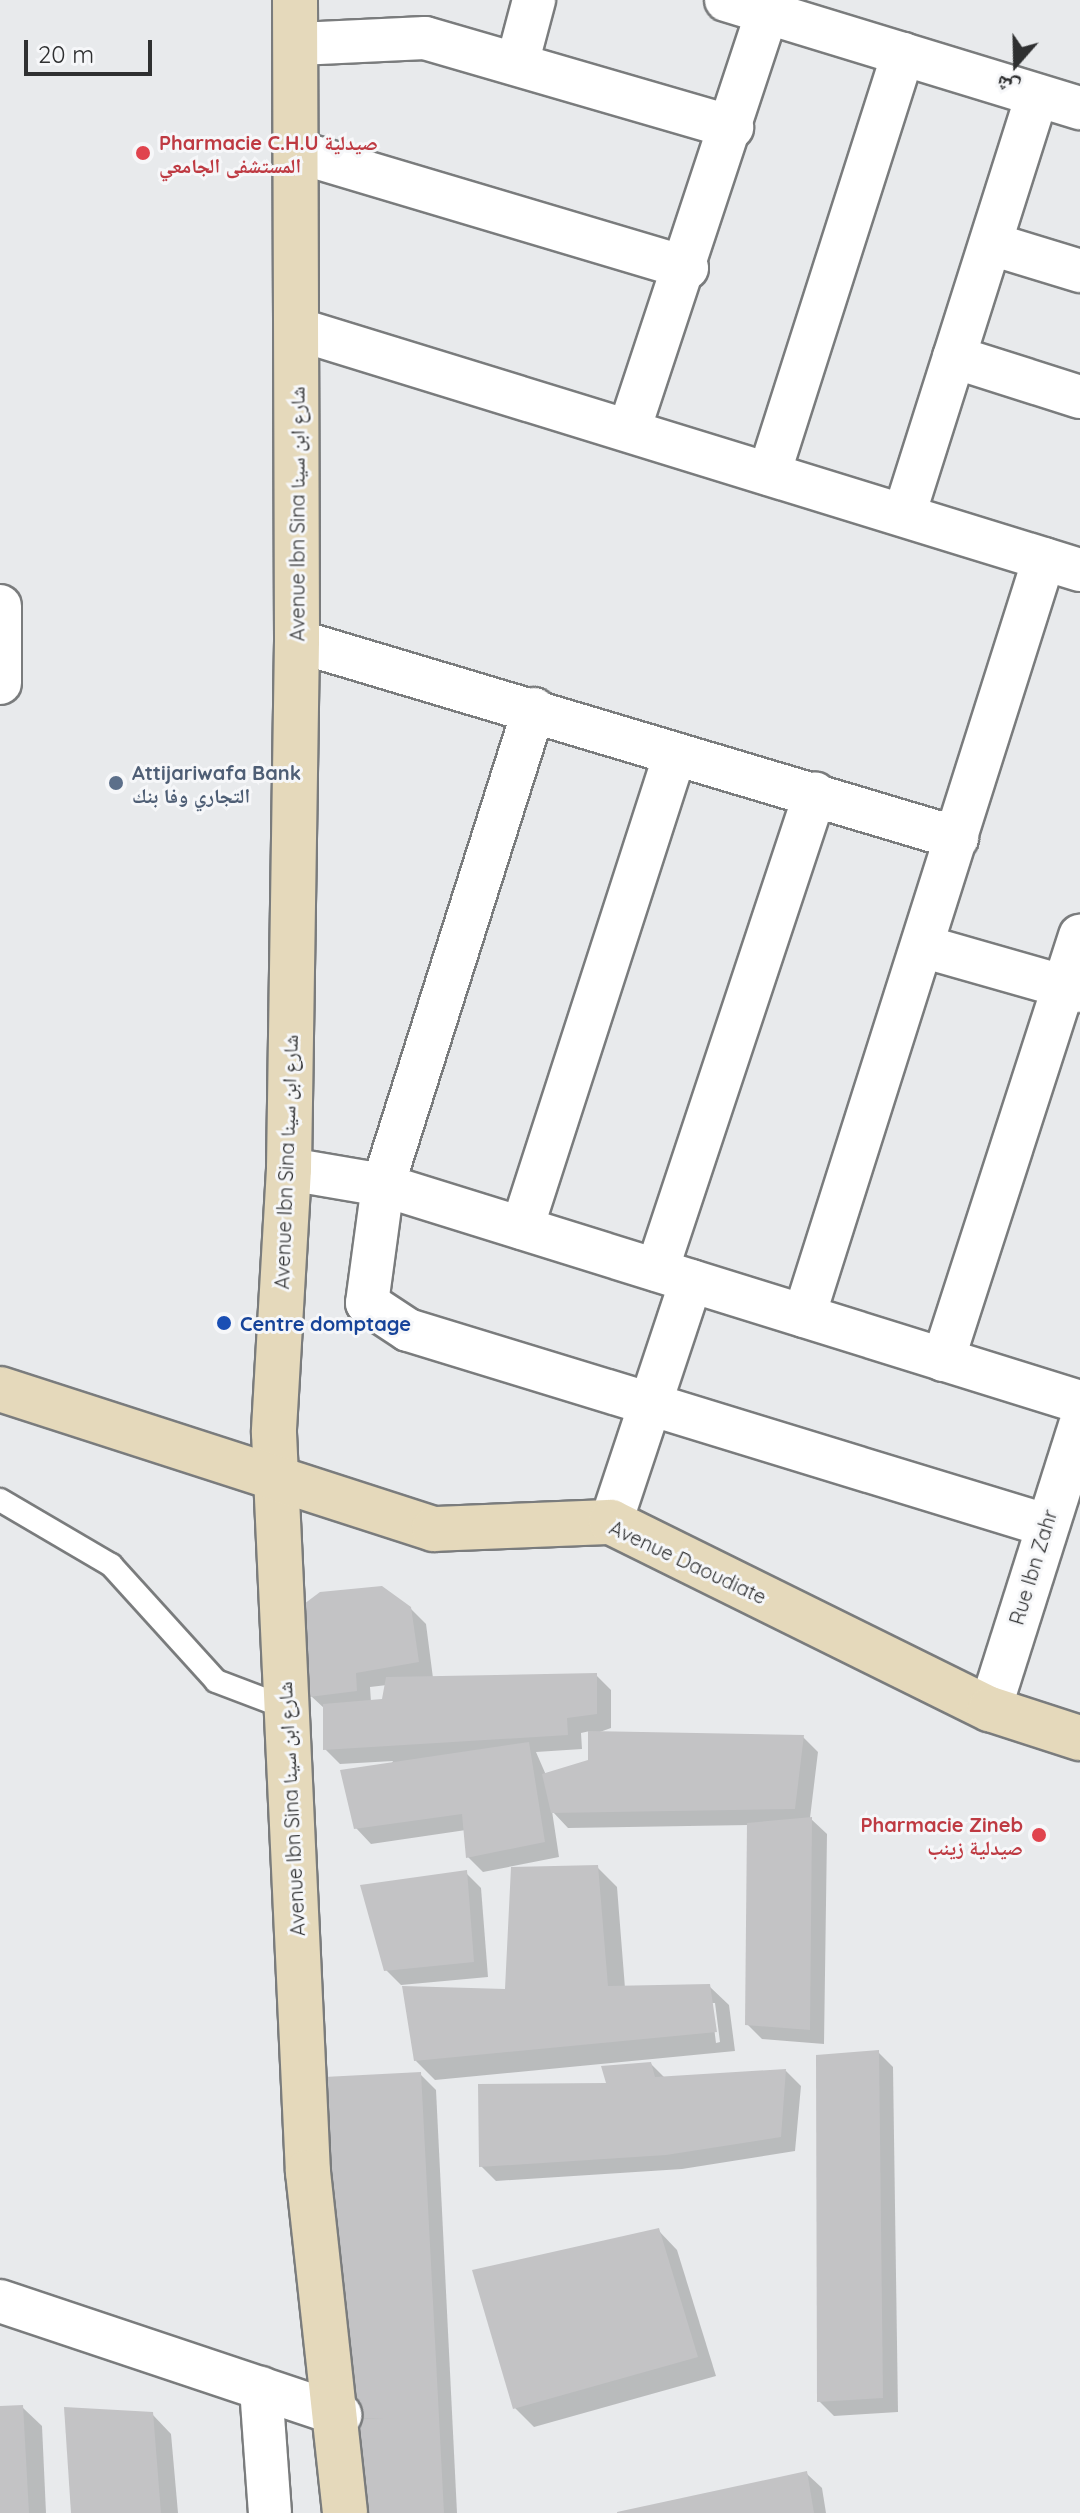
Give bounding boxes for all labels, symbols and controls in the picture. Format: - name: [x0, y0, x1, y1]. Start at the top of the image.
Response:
- scale bar: [28, 24, 156, 74]
- north arrow: [976, 24, 1056, 104]
- text: 20 m: [38, 39, 94, 69]
- text: ش: [992, 69, 1024, 104]
- place label: Pharmacie C.H.U صيدلية المستشفى الجامعي: [159, 130, 378, 177]
- marker: Pharmacie C.H.U صيدلية المستشفى الجامعي: [134, 144, 152, 162]
- street label: Avenue Ibn Sina شارع ابن سينا: [285, 387, 309, 641]
- place label: Attijariwafa Bank التجاري وفا بنك: [132, 760, 301, 807]
- marker: Attijariwafa Bank التجاري وفا بنك: [107, 774, 125, 792]
- street label: Avenue Ibn Sina شارع ابن سينا: [270, 1034, 302, 1290]
- place label: Centre domptage: [240, 1311, 411, 1335]
- marker: Centre domptage: [215, 1314, 233, 1332]
- street label: Rue Ibn Zahr: [1004, 1506, 1062, 1628]
- street label: Avenue Daoudiate: [606, 1515, 770, 1609]
- street label: Avenue Ibn Sina شارع ابن سينا: [272, 1681, 310, 1937]
- place label: Pharmacie Zineb صيدلية زينب: [861, 1812, 1023, 1859]
- marker: Pharmacie Zineb صيدلية زينب: [1030, 1826, 1048, 1844]

